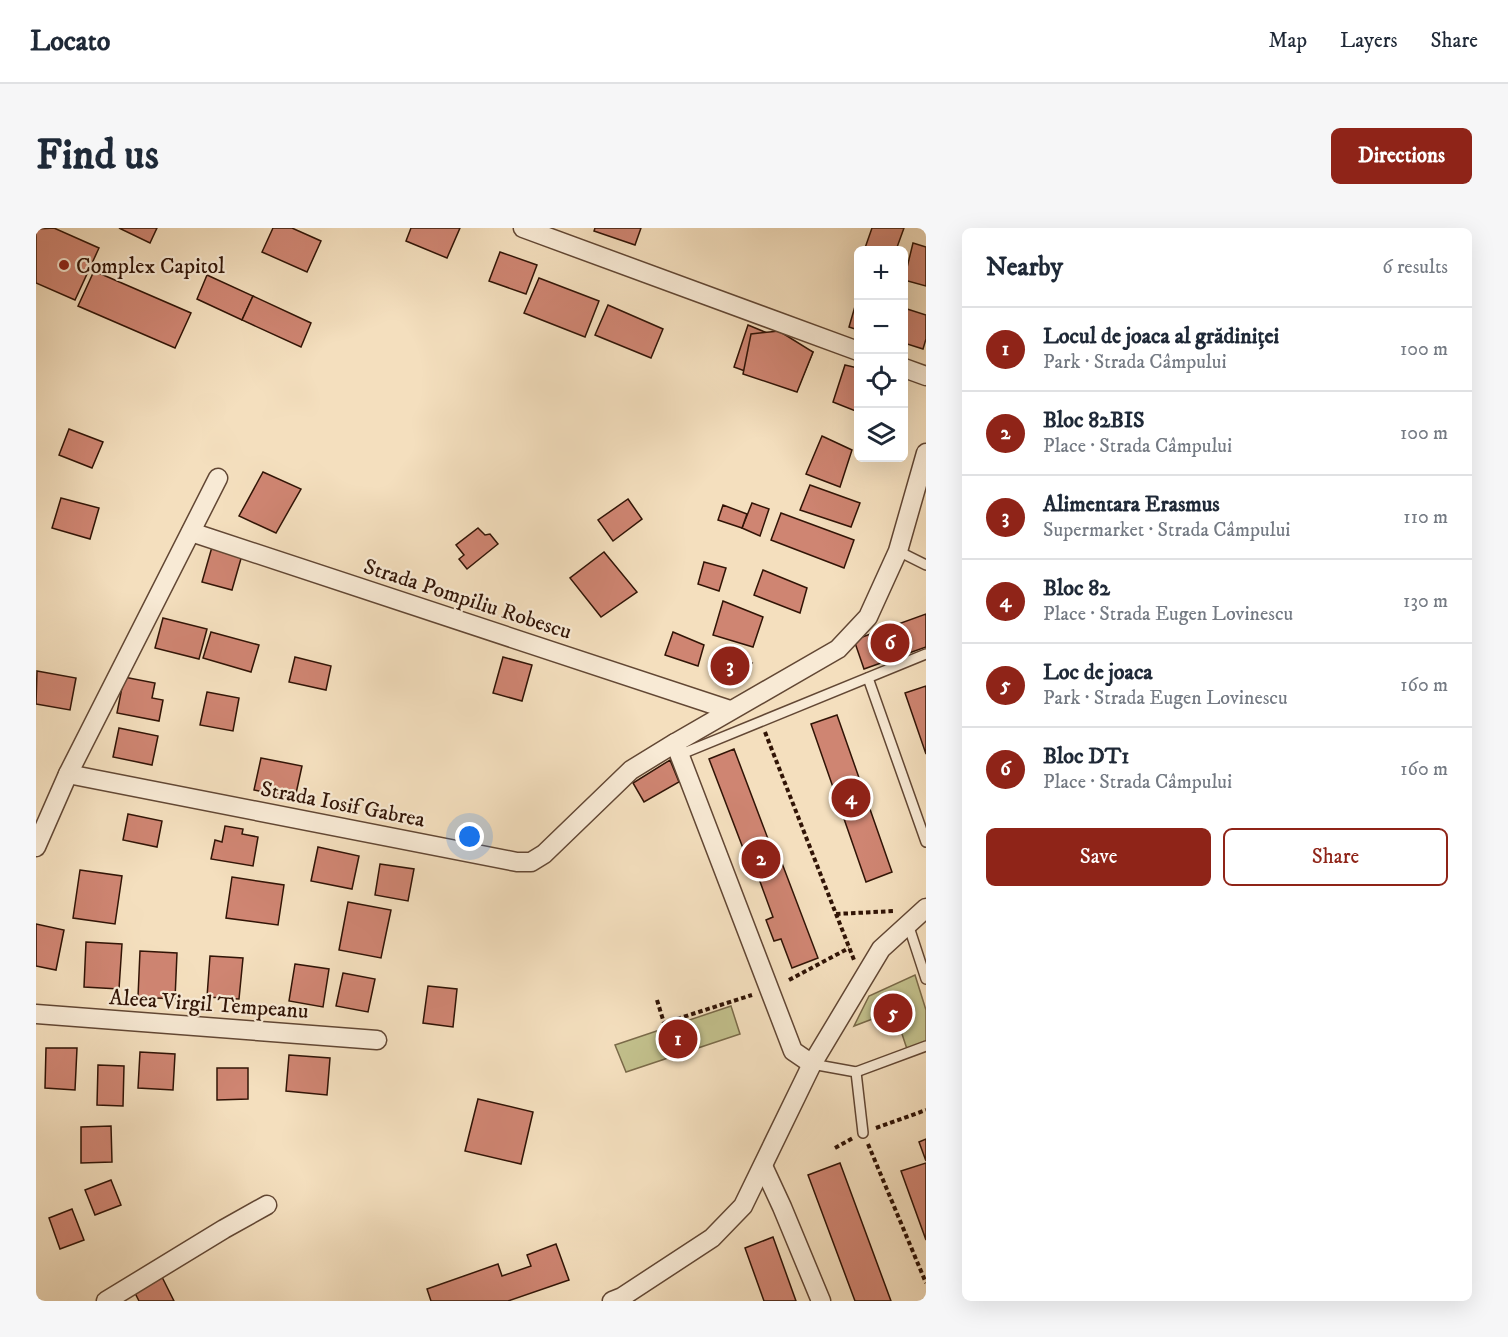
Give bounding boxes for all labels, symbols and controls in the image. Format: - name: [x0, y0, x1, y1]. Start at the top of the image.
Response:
- text: Locato: [30, 24, 110, 59]
- text: Map: [1268, 28, 1307, 54]
- text: Layers: [1340, 28, 1398, 54]
- text: Share: [1431, 28, 1478, 54]
- button: Directions: [1331, 128, 1472, 184]
- text: Find us: [36, 130, 159, 182]
- map controls: [854, 246, 908, 462]
- button: +: [854, 246, 908, 300]
- text: Nearby: [986, 251, 1063, 284]
- place label: Complex Capitol: [76, 253, 225, 280]
- text: 6 results: [1382, 255, 1448, 280]
- marker: Complex Capitol: [57, 258, 71, 272]
- button: −: [854, 300, 908, 354]
- text: Locul de joaca al grădiniței: [1043, 323, 1279, 350]
- text: 1: [1002, 337, 1009, 362]
- text: 100 m: [1400, 337, 1448, 362]
- text: Park · Strada Câmpului: [1043, 350, 1227, 375]
- button: locate: [854, 354, 908, 408]
- text: Bloc 82BIS: [1043, 407, 1145, 434]
- button: layers: [854, 408, 908, 462]
- text: 2: [1001, 421, 1010, 446]
- text: 100 m: [1400, 421, 1448, 446]
- text: Place · Strada Câmpului: [1043, 434, 1232, 459]
- text: Alimentara Erasmus: [1043, 491, 1220, 518]
- text: 3: [1002, 505, 1009, 530]
- text: 110 m: [1403, 505, 1448, 530]
- text: Supermarket · Strada Câmpului: [1043, 518, 1290, 543]
- street label: Strada Pompiliu Robescu: [360, 553, 575, 646]
- text: Bloc 82: [1043, 575, 1110, 602]
- text: 4: [1000, 589, 1011, 614]
- text: 130 m: [1403, 589, 1448, 614]
- text: Place · Strada Eugen Lovinescu: [1043, 602, 1293, 627]
- pin: 6: [870, 620, 910, 666]
- pin: 3: [710, 644, 750, 688]
- text: Loc de joaca: [1043, 659, 1153, 686]
- text: 5: [1001, 673, 1010, 698]
- text: 160 m: [1400, 673, 1448, 698]
- text: Park · Strada Eugen Lovinescu: [1043, 686, 1288, 711]
- text: Bloc DT1: [1043, 743, 1129, 770]
- text: 6: [1000, 757, 1011, 782]
- text: 160 m: [1400, 757, 1448, 782]
- text: Place · Strada Câmpului: [1043, 770, 1232, 795]
- street label: Strada Iosif Gabrea: [258, 775, 428, 834]
- pin: 4: [832, 776, 870, 820]
- your location: [455, 822, 484, 851]
- button: Save: [986, 828, 1211, 886]
- button: Share: [1223, 828, 1448, 886]
- pin: 2: [742, 836, 780, 882]
- street label: Aleea Virgil Tempeanu: [108, 984, 309, 1025]
- pin: 5: [874, 990, 912, 1036]
- pin: 1: [658, 1016, 698, 1062]

